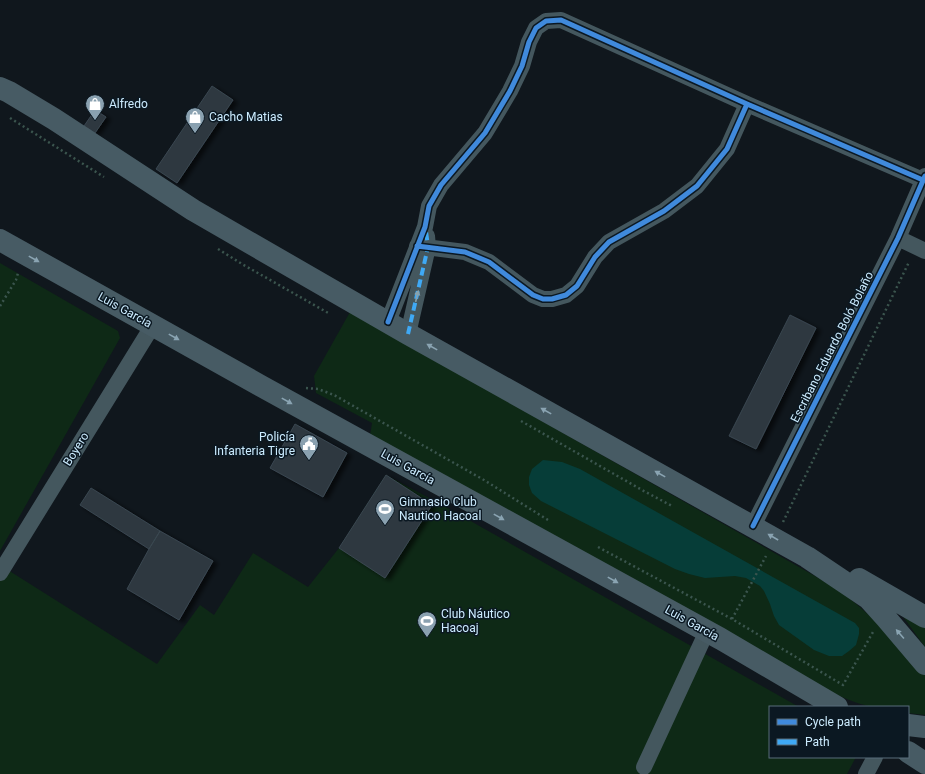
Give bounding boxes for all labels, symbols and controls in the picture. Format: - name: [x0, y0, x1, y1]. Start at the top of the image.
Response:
- shop icon: Alfredo: [84, 93, 106, 121]
- place label: Alfredo: [109, 97, 148, 111]
- shop icon: Cacho Matias: [184, 106, 206, 134]
- place label: Cacho Matias: [209, 110, 283, 124]
- one-way arrow: [28, 256, 40, 262]
- street label: Escribano Eduardo Boló Bolaño: [788, 269, 876, 425]
- street label: Luis García: [96, 289, 154, 331]
- one-way arrow: [414, 289, 420, 301]
- one-way arrow: [168, 334, 180, 341]
- one-way arrow: [427, 344, 438, 351]
- one-way arrow: [281, 397, 293, 404]
- one-way arrow: [540, 407, 552, 414]
- street label: Boyero: [60, 429, 92, 468]
- place label: Policía Infanteria Tigre: [214, 430, 295, 458]
- public building icon: Policía Infanteria Tigre: [298, 433, 320, 461]
- street label: Luis García: [379, 446, 437, 488]
- one-way arrow: [654, 470, 665, 477]
- place label: Gimnasio Club Nautico Hacoal: [399, 495, 481, 523]
- sports icon: Gimnasio Club Nautico Hacoal: [374, 498, 396, 526]
- one-way arrow: [494, 514, 505, 520]
- one-way arrow: [767, 534, 779, 541]
- one-way arrow: [608, 576, 619, 583]
- street label: Luis García: [663, 602, 721, 644]
- place label: Club Náutico Hacoaj: [441, 607, 510, 635]
- sports icon: Club Náutico Hacoaj: [416, 610, 438, 638]
- one-way arrow: [895, 629, 905, 639]
- legend: [769, 706, 909, 758]
- text: Cycle path: [805, 715, 861, 729]
- text: Path: [805, 735, 830, 749]

